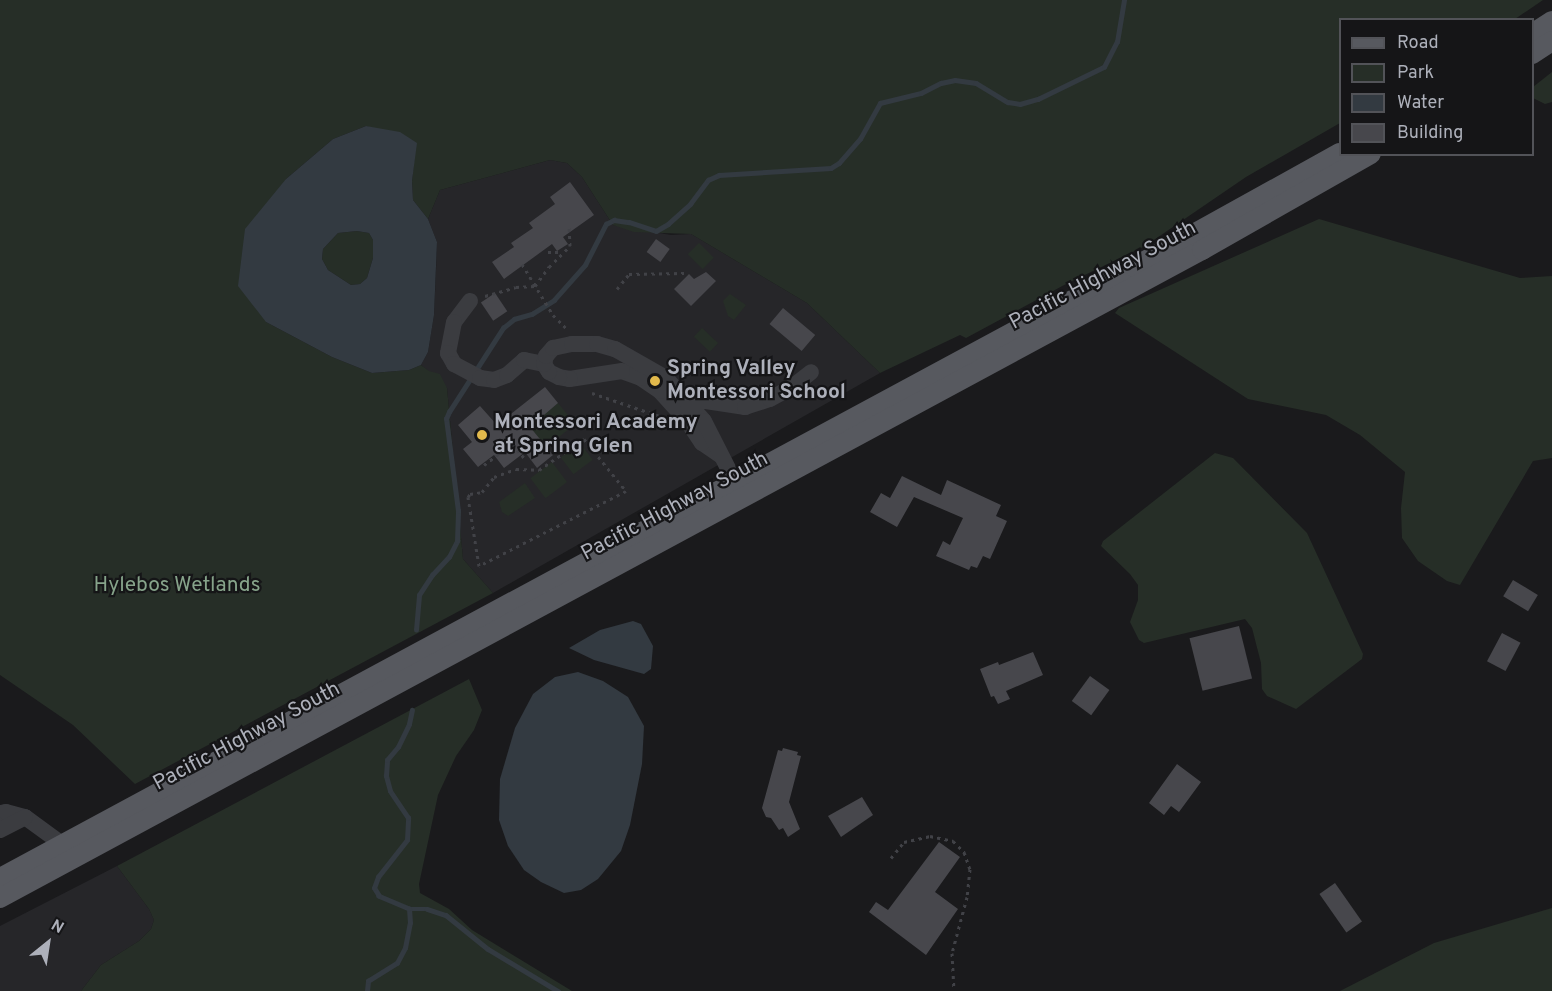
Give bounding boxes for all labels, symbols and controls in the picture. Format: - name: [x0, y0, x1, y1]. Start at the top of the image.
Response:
- legend: [1339, 18, 1534, 156]
- text: Road: [1397, 32, 1439, 55]
- text: Park: [1397, 62, 1434, 85]
- text: Water: [1397, 92, 1444, 115]
- text: Building: [1397, 122, 1463, 145]
- street label: Pacific Highway South: [1005, 216, 1201, 336]
- place label: Spring Valley Montessori School: [667, 356, 846, 406]
- marker: Spring Valley Montessori School: [648, 374, 662, 388]
- place label: Montessori Academy at Spring Glen: [494, 410, 698, 460]
- marker: Montessori Academy at Spring Glen: [475, 428, 489, 442]
- street label: Pacific Highway South: [577, 447, 773, 567]
- park label: Hylebos Wetlands: [93, 573, 261, 599]
- street label: Pacific Highway South: [149, 677, 345, 797]
- north arrow: [18, 913, 78, 973]
- text: N: [47, 916, 67, 939]

